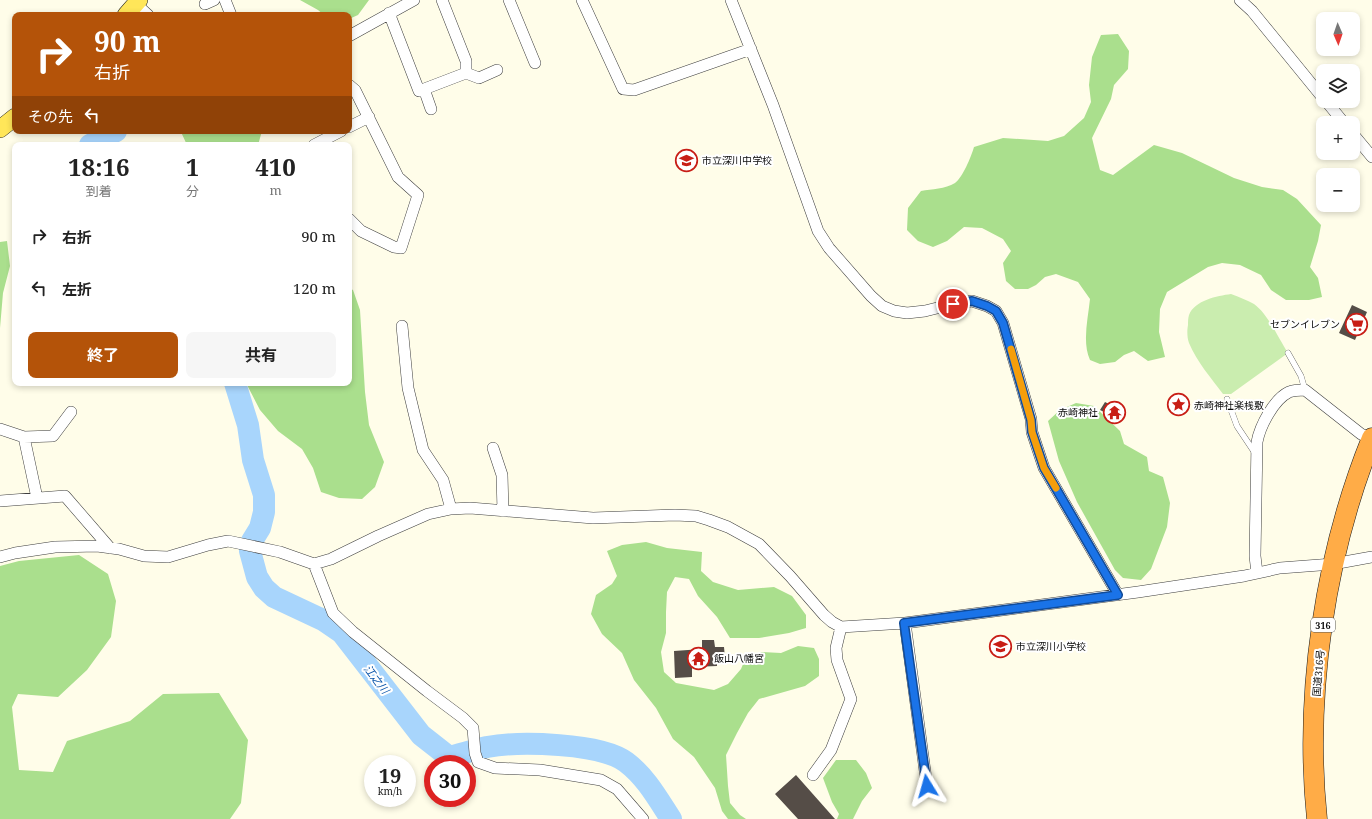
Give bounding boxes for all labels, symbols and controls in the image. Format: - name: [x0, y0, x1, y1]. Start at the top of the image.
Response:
- north arrow: [1316, 12, 1360, 56]
- map controls: [1316, 12, 1360, 212]
- text: 90 m: [94, 22, 161, 60]
- icon: right: [28, 28, 80, 80]
- text: 右折: [94, 60, 130, 84]
- button: layers: [1316, 64, 1360, 108]
- icon: left: [81, 104, 103, 126]
- text: その先: [28, 106, 73, 126]
- button: +: [1316, 116, 1360, 160]
- school or university icon: 市立深川中学校: [674, 147, 700, 173]
- text: 18:16: [68, 150, 130, 183]
- text: 1: [186, 150, 199, 183]
- text: 410: [255, 150, 296, 183]
- place label: 市立深川中学校: [702, 153, 772, 167]
- button: −: [1316, 168, 1360, 212]
- text: m: [269, 181, 282, 199]
- text: 到着: [86, 182, 112, 200]
- text: 分: [186, 182, 199, 200]
- icon: right: [28, 225, 50, 247]
- text: 90 m: [301, 226, 336, 246]
- text: 右折: [62, 227, 92, 247]
- icon: left: [28, 277, 50, 299]
- text: 120 m: [293, 278, 336, 298]
- text: 左折: [62, 279, 92, 299]
- pin: [936, 287, 970, 321]
- icon: arrive: [942, 293, 964, 315]
- supermarket icon: セブンイレブン: [1343, 311, 1369, 337]
- place label: セブンイレブン: [1270, 317, 1340, 331]
- button: 終了: [28, 332, 178, 378]
- button: 共有: [186, 332, 336, 378]
- place icon: 赤崎神社楽桟敷: [1165, 392, 1191, 418]
- place label: 赤崎神社楽桟敷: [1194, 398, 1264, 412]
- temple icon: 赤崎神社: [1101, 399, 1127, 425]
- place label: 赤崎神社: [1058, 405, 1098, 419]
- road number: 316: [1311, 618, 1335, 632]
- school or university icon: 市立深川小学校: [988, 633, 1014, 659]
- place label: 市立深川小学校: [1016, 639, 1086, 653]
- temple icon: 飯山八幡宮: [685, 645, 711, 671]
- street label: 国道316号: [1309, 649, 1327, 697]
- place label: 飯山八幡宮: [714, 651, 764, 665]
- water label: 江之川: [361, 661, 394, 697]
- speed limit sign: 30: [424, 755, 476, 807]
- text: 19: [379, 762, 401, 789]
- position arrow: [906, 765, 948, 807]
- text: km/h: [378, 784, 402, 798]

